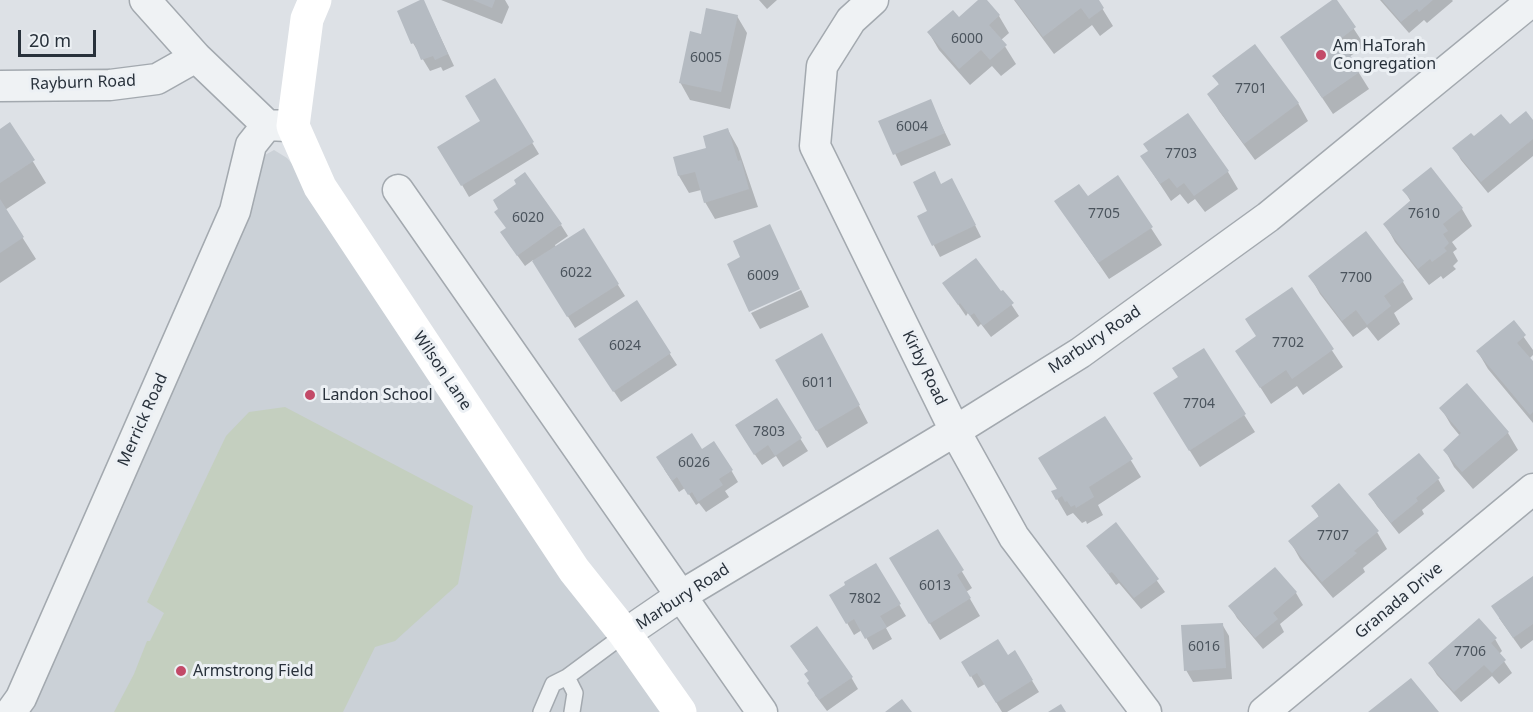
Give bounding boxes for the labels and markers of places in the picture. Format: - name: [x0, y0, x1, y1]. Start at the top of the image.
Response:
- place label: Am HaTorah Congregation: [1333, 36, 1436, 74]
- marker: Am HaTorah Congregation: [1314, 48, 1328, 62]
- place label: Landon School: [322, 385, 433, 405]
- marker: Landon School: [303, 388, 317, 402]
- place label: Armstrong Field: [193, 661, 314, 681]
- marker: Armstrong Field: [174, 664, 188, 678]

